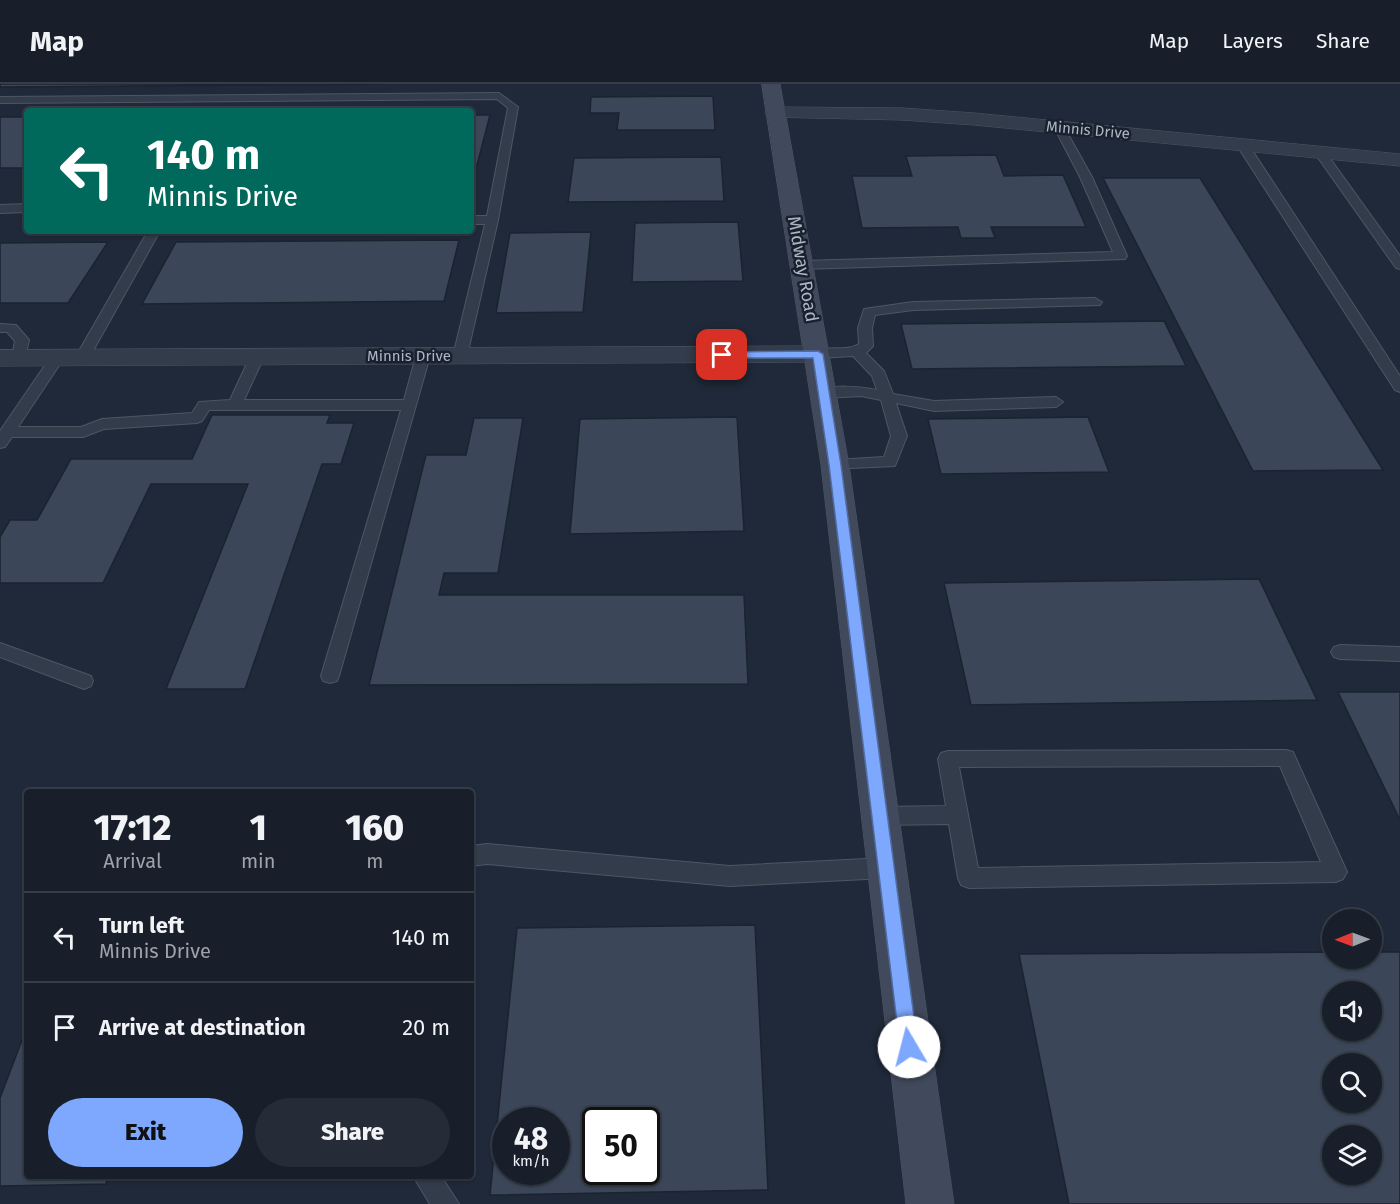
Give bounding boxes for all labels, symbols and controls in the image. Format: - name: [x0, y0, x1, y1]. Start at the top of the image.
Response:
- text: Map: [30, 25, 84, 58]
- text: Map: [1149, 28, 1189, 54]
- text: Layers: [1222, 28, 1283, 54]
- text: Share: [1316, 28, 1370, 54]
- street label: Minnis Drive: [1045, 117, 1131, 143]
- text: 140 m: [147, 130, 260, 180]
- icon: left: [48, 132, 126, 210]
- text: Minnis Drive: [147, 181, 298, 213]
- street label: Midway Road: [783, 214, 823, 324]
- pin: [696, 329, 747, 380]
- icon: arrive: [705, 338, 738, 371]
- street label: Minnis Drive: [367, 347, 451, 365]
- text: 17:12: [94, 806, 171, 850]
- text: 1: [250, 806, 267, 850]
- text: 160: [345, 806, 404, 850]
- text: Arrival: [103, 849, 162, 873]
- text: min: [241, 849, 275, 873]
- text: m: [366, 849, 383, 873]
- north arrow: [1322, 909, 1382, 969]
- map controls: [1322, 909, 1382, 1185]
- text: Turn left: [99, 912, 184, 939]
- icon: left: [48, 921, 81, 954]
- text: 140 m: [392, 924, 450, 951]
- text: Minnis Drive: [99, 939, 211, 963]
- button: sound: [1322, 981, 1382, 1041]
- icon: arrive: [48, 1011, 81, 1044]
- text: Arrive at destination: [99, 1014, 306, 1041]
- text: 20 m: [402, 1014, 450, 1041]
- position arrow: [877, 1015, 941, 1079]
- button: search: [1322, 1053, 1382, 1113]
- button: Exit: [48, 1098, 243, 1167]
- button: Share: [255, 1098, 450, 1167]
- speed limit sign: 50: [582, 1107, 660, 1185]
- text: 48: [514, 1121, 548, 1157]
- button: layers: [1322, 1125, 1382, 1185]
- text: km/h: [512, 1152, 550, 1170]

